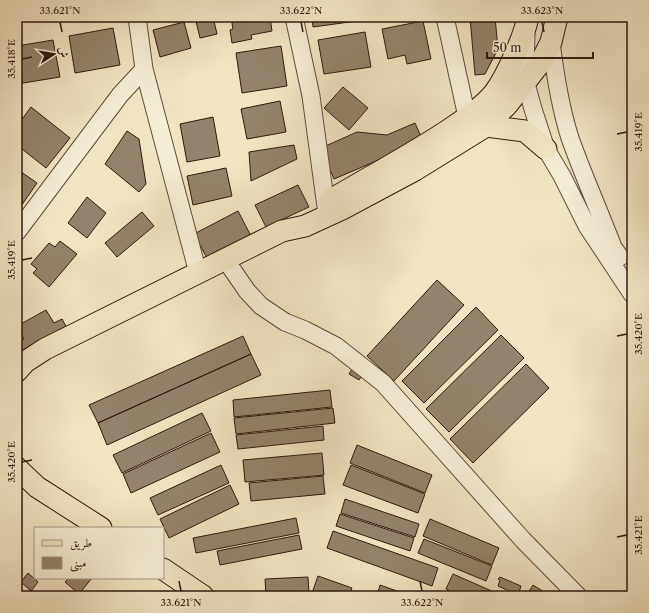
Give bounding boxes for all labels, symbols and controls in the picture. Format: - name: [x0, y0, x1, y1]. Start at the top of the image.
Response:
- text: 33.621°N: [40, 4, 80, 17]
- text: 33.622°N: [280, 4, 322, 17]
- text: 33.623°N: [521, 4, 563, 17]
- north arrow: [34, 34, 74, 74]
- scale bar: [487, 34, 593, 60]
- text: 35.418°E: [5, 39, 18, 79]
- text: 50 m: [493, 40, 522, 55]
- text: ش: [56, 45, 72, 59]
- text: 35.419°E: [632, 112, 645, 152]
- text: 35.419°E: [5, 240, 18, 280]
- text: 35.420°E: [632, 313, 645, 355]
- text: 35.420°E: [5, 441, 18, 483]
- text: 35.421°E: [632, 515, 645, 555]
- legend: [34, 527, 164, 579]
- text: طريق: [70, 535, 92, 551]
- text: مبنى: [70, 555, 86, 572]
- text: 33.621°N: [161, 596, 201, 609]
- text: 33.622°N: [401, 596, 443, 609]

